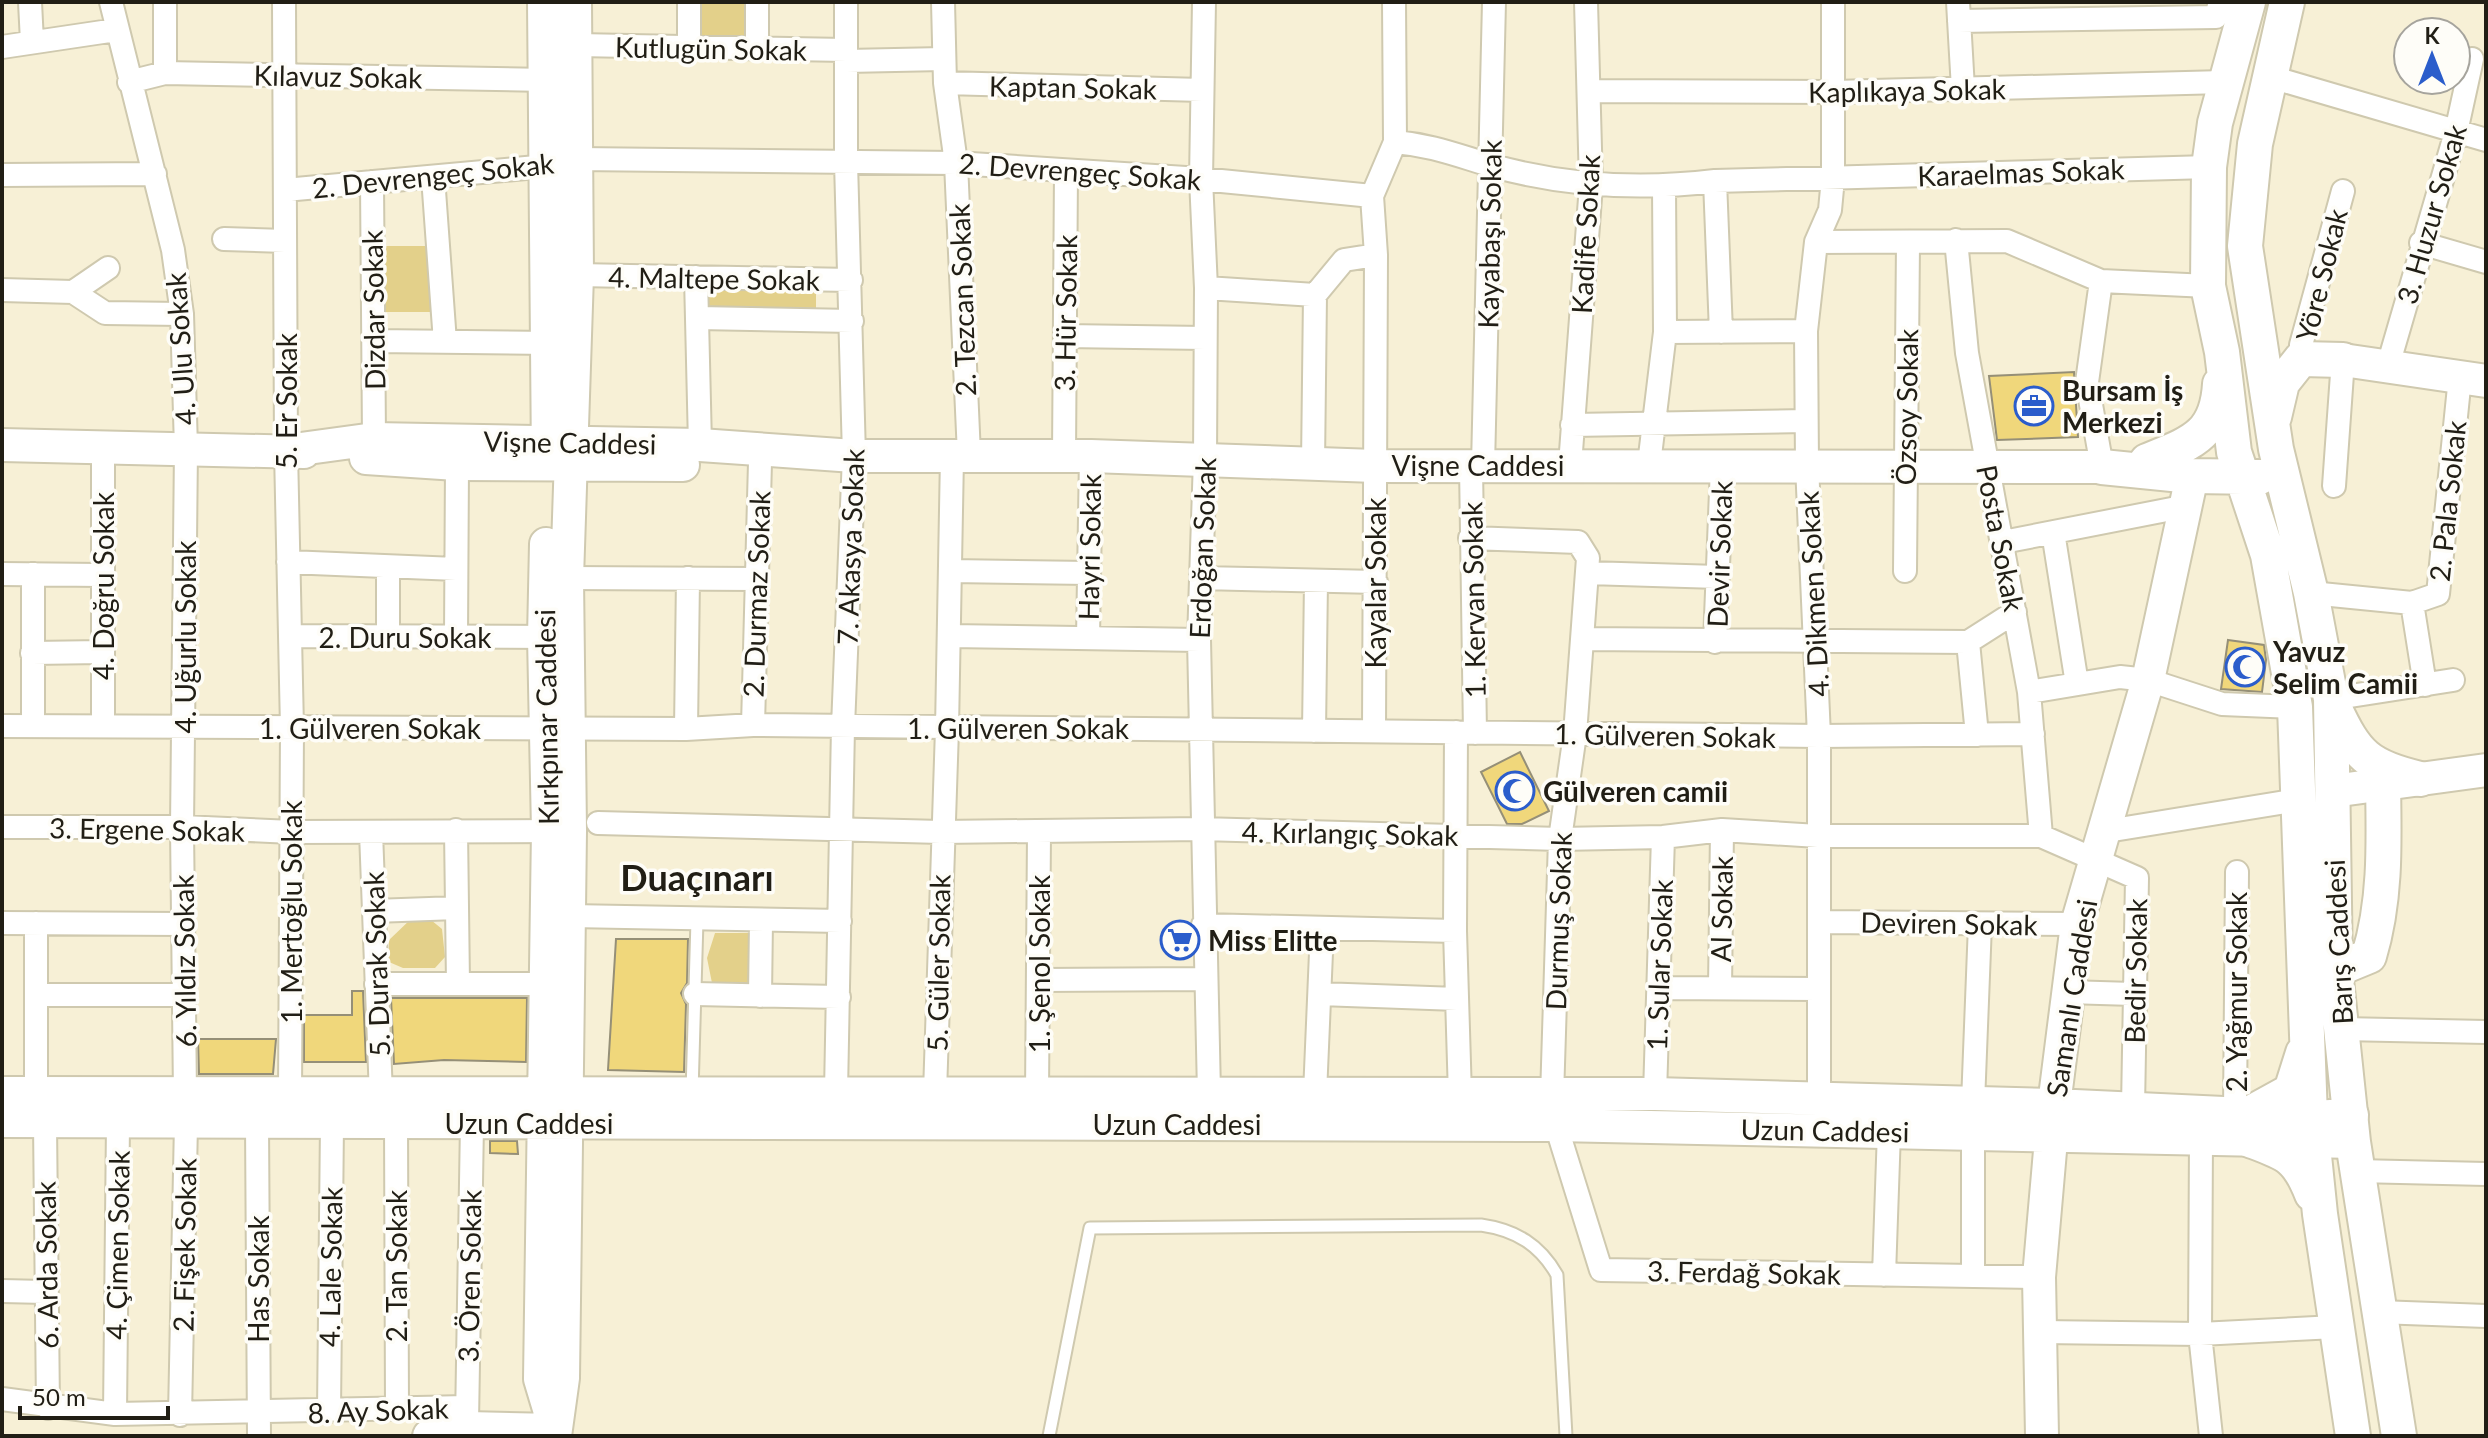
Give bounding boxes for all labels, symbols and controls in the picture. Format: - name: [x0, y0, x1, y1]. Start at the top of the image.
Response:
- north arrow: [2392, 16, 2472, 96]
- text: K: [2424, 22, 2440, 49]
- street label: Kutlugün Sokak: [615, 29, 808, 67]
- street label: Kılavuz Sokak: [253, 58, 423, 94]
- street label: Kaptan Sokak: [989, 69, 1158, 105]
- street label: Kaplıkaya Sokak: [1808, 71, 2007, 109]
- street label: 3. Huzur Sokak: [2389, 120, 2473, 308]
- street label: Kayabaşı Sokak: [1470, 138, 1508, 329]
- street label: 2. Devrengeç Sokak: [310, 145, 556, 205]
- street label: 2. Devrengeç Sokak: [958, 146, 1203, 196]
- street label: Karaelmas Sokak: [1917, 151, 2126, 193]
- street label: Kadife Sokak: [1564, 153, 1606, 314]
- street label: 2. Tezcan Sokak: [942, 202, 982, 397]
- street label: Yöre Sokak: [2288, 204, 2354, 345]
- street label: Dizdar Sokak: [355, 229, 391, 390]
- street label: 3. Hür Sokak: [1047, 234, 1083, 392]
- street label: 4. Maltepe Sokak: [608, 259, 821, 297]
- street label: 4. Ulu Sokak: [158, 271, 202, 427]
- street label: Özsoy Sokak: [1888, 328, 1924, 486]
- street label: 5. Er Sokak: [269, 332, 303, 469]
- place label: Bursam İş Merkezi: [2062, 373, 2183, 439]
- office icon: Bursam İş Merkezi: [2013, 385, 2055, 427]
- street label: 2. Pala Sokak: [2422, 418, 2472, 583]
- street label: Vişne Caddesi: [483, 423, 657, 461]
- street label: 7. Akasya Sokak: [830, 447, 870, 646]
- street label: Vişne Caddesi: [1392, 448, 1564, 482]
- street label: Erdoğan Sokak: [1182, 456, 1222, 639]
- street label: Posta Sokak: [1970, 462, 2032, 615]
- street label: Hayri Sokak: [1071, 473, 1107, 620]
- street label: Devir Sokak: [1699, 479, 1739, 628]
- street label: 2. Durmaz Sokak: [735, 489, 777, 698]
- street label: 4. Dikmen Sokak: [1791, 490, 1835, 698]
- street label: 4. Doğru Sokak: [86, 491, 120, 680]
- street label: Kayalar Sokak: [1358, 497, 1392, 668]
- street label: 1. Kervan Sokak: [1454, 501, 1492, 699]
- street label: 4. Uğurlu Sokak: [168, 540, 202, 734]
- street label: Kırkpınar Caddesi: [527, 609, 565, 825]
- street label: 2. Duru Sokak: [318, 620, 492, 654]
- place label: Yavuz Selim Camii: [2272, 634, 2418, 700]
- mosque icon: Yavuz Selim Camii: [2224, 646, 2266, 688]
- street label: 1. Gülveren Sokak: [259, 711, 482, 745]
- street label: 1. Gülveren Sokak: [907, 711, 1130, 745]
- street label: 1. Gülveren Sokak: [1554, 716, 1777, 754]
- mosque icon: Gülveren camii: [1494, 770, 1536, 812]
- place label: Gülveren camii: [1543, 774, 1728, 808]
- street label: 1. Mertoğlu Sokak: [274, 799, 308, 1024]
- street label: 3. Ergene Sokak: [49, 810, 246, 848]
- street label: 4. Kırlangıç Sokak: [1241, 814, 1459, 852]
- street label: Durmuş Sokak: [1538, 831, 1578, 1011]
- district label: Duaçınarı: [620, 855, 774, 899]
- street label: Al Sokak: [1703, 855, 1739, 962]
- street label: Barış Caddesi: [2317, 858, 2359, 1026]
- street label: 5. Durak Sokak: [356, 870, 396, 1057]
- street label: 6. Yıldız Sokak: [165, 873, 203, 1048]
- street label: 5. Güler Sokak: [919, 873, 957, 1052]
- street label: 1. Şenol Sokak: [1022, 874, 1056, 1053]
- street label: 1. Sular Sokak: [1639, 878, 1679, 1051]
- street label: 2. Yağmur Sokak: [2219, 891, 2253, 1092]
- street label: Samanlı Caddesi: [2039, 897, 2103, 1099]
- street label: Bedir Sokak: [2117, 897, 2153, 1044]
- street label: Deviren Sokak: [1860, 904, 2039, 942]
- supermarket icon: Miss Elitte: [1159, 919, 1201, 961]
- place label: Miss Elitte: [1208, 923, 1337, 957]
- street label: Uzun Caddesi: [445, 1106, 613, 1140]
- street label: Uzun Caddesi: [1093, 1107, 1261, 1141]
- street label: Uzun Caddesi: [1740, 1112, 1910, 1148]
- street label: 4. Çimen Sokak: [98, 1149, 136, 1340]
- street label: 2. Fişek Sokak: [165, 1157, 203, 1332]
- street label: 6. Arda Sokak: [28, 1180, 64, 1349]
- street label: 4. Lale Sokak: [312, 1186, 348, 1347]
- street label: 2. Tan Sokak: [379, 1189, 413, 1342]
- street label: 3. Ören Sokak: [450, 1189, 488, 1363]
- street label: Has Sokak: [241, 1214, 275, 1343]
- street label: 3. Ferdağ Sokak: [1647, 1253, 1842, 1291]
- scale bar: [20, 1370, 168, 1420]
- text: 50 m: [32, 1382, 86, 1411]
- street label: 8. Ay Sokak: [307, 1391, 450, 1429]

